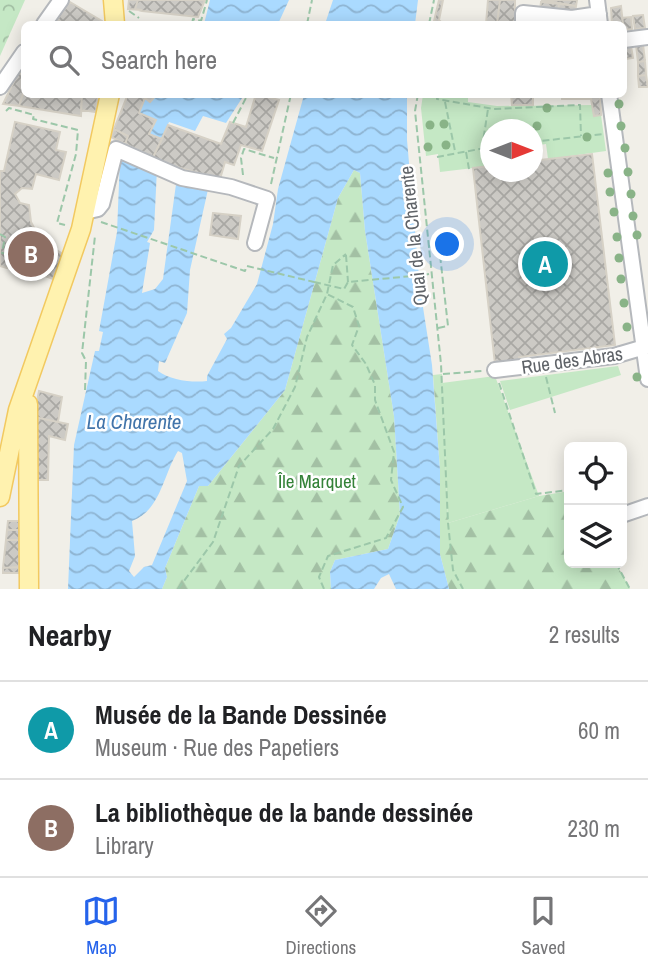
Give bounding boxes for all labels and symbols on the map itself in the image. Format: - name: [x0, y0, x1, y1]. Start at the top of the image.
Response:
- north arrow: [480, 119, 543, 182]
- street label: Quai de la Charente: [393, 165, 433, 307]
- your location: [430, 227, 464, 261]
- pin: B: [8, 228, 54, 280]
- pin: A: [522, 238, 568, 290]
- street label: Rue des Abras: [520, 340, 625, 380]
- water label: La Charente: [87, 407, 181, 436]
- park label: Île Marquet: [277, 468, 357, 494]

